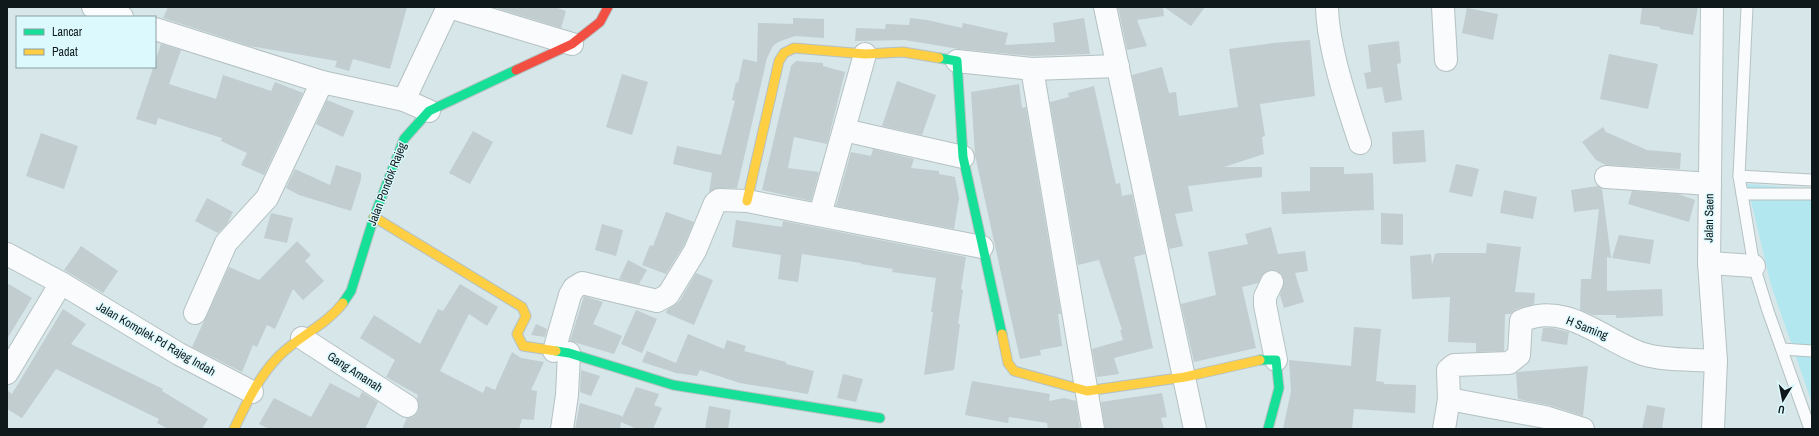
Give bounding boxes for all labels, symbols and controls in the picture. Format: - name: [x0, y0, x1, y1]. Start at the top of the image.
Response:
- legend: [16, 16, 156, 68]
- text: Lancar: [52, 24, 83, 40]
- text: Padat: [52, 44, 78, 60]
- street label: Jalan Pondok Rajeg: [364, 140, 410, 228]
- street label: Jalan Saen: [1701, 193, 1717, 243]
- street label: Jalan Komplek Pd Rajeg Indah: [93, 298, 219, 380]
- street label: H Saming: [1564, 312, 1611, 344]
- street label: Gang Amanah: [324, 348, 386, 396]
- north arrow: [1763, 380, 1803, 420]
- text: U: [1777, 402, 1786, 417]

